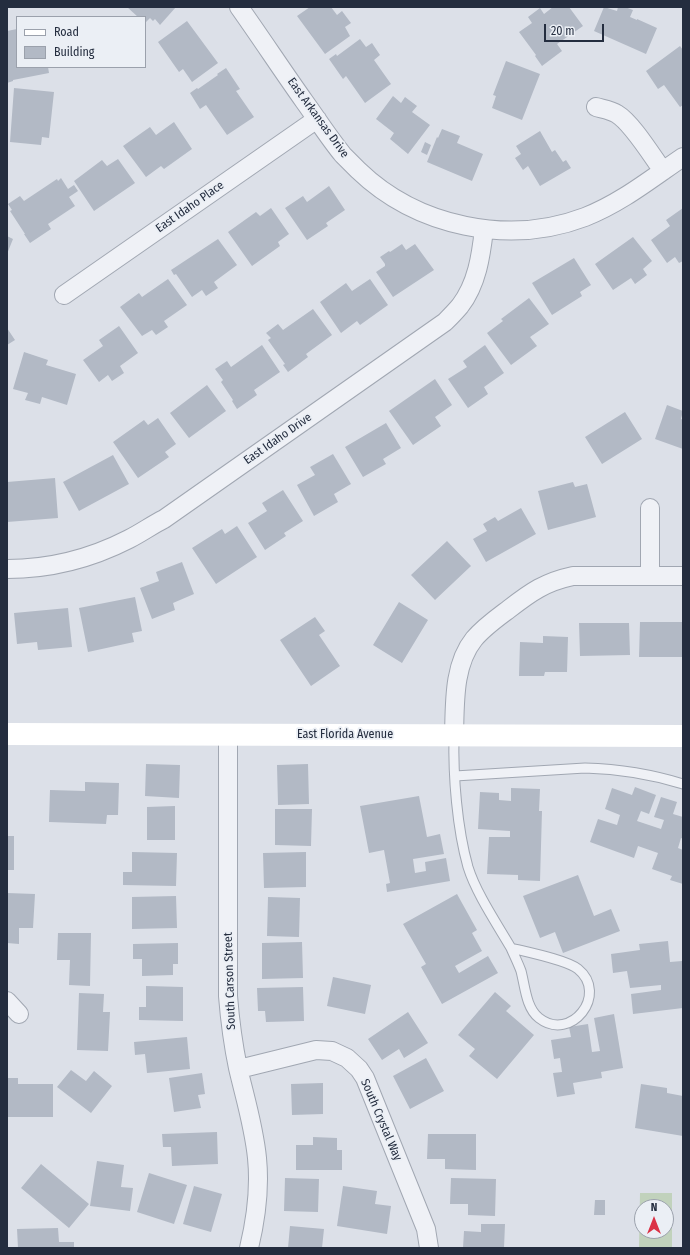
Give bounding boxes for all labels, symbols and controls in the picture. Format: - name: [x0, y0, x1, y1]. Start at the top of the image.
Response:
- legend: [16, 16, 146, 68]
- scale bar: [546, 16, 606, 42]
- text: 20 m: [551, 24, 575, 38]
- text: Road: [54, 25, 79, 39]
- text: Building: [54, 45, 94, 59]
- street label: East Arkansas Drive: [284, 75, 352, 161]
- street label: East Idaho Place: [153, 178, 227, 236]
- street label: East Idaho Drive: [241, 410, 315, 468]
- street label: East Florida Avenue: [297, 728, 393, 742]
- street label: South Carson Street: [221, 932, 239, 1030]
- street label: South Crystal Way: [357, 1077, 405, 1163]
- north arrow: [634, 1199, 674, 1239]
- text: N: [651, 1201, 657, 1214]

